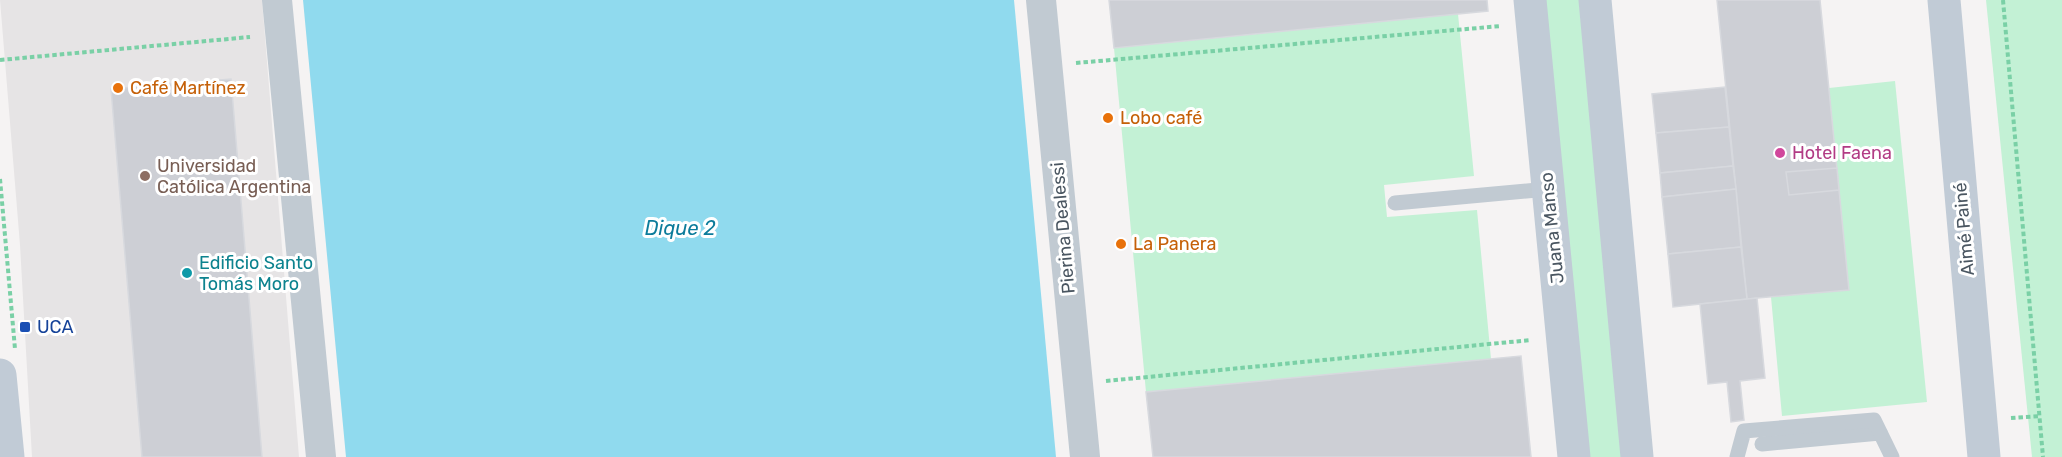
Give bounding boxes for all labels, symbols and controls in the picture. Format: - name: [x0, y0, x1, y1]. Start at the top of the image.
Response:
- place label: Café Martínez: [130, 77, 246, 99]
- marker: Café Martínez: [111, 81, 125, 95]
- place label: Lobo café: [1120, 107, 1202, 129]
- marker: Lobo café: [1101, 111, 1115, 125]
- place label: Hotel Faena: [1792, 142, 1892, 164]
- marker: Hotel Faena: [1773, 146, 1787, 160]
- place label: Universidad Católica Argentina: [157, 155, 311, 198]
- street label: Pierina Dealessi: [1046, 161, 1080, 295]
- marker: Universidad Católica Argentina: [138, 169, 152, 183]
- street label: Juana Manso: [1535, 171, 1569, 285]
- street label: Aimé Painé: [1949, 181, 1979, 277]
- water label: Dique 2: [645, 216, 715, 240]
- place label: La Panera: [1133, 233, 1216, 255]
- marker: La Panera: [1114, 237, 1128, 251]
- place label: Edificio Santo Tomás Moro: [199, 252, 313, 295]
- marker: Edificio Santo Tomás Moro: [180, 266, 194, 280]
- place label: UCA: [37, 316, 74, 338]
- marker: UCA: [18, 320, 32, 334]

